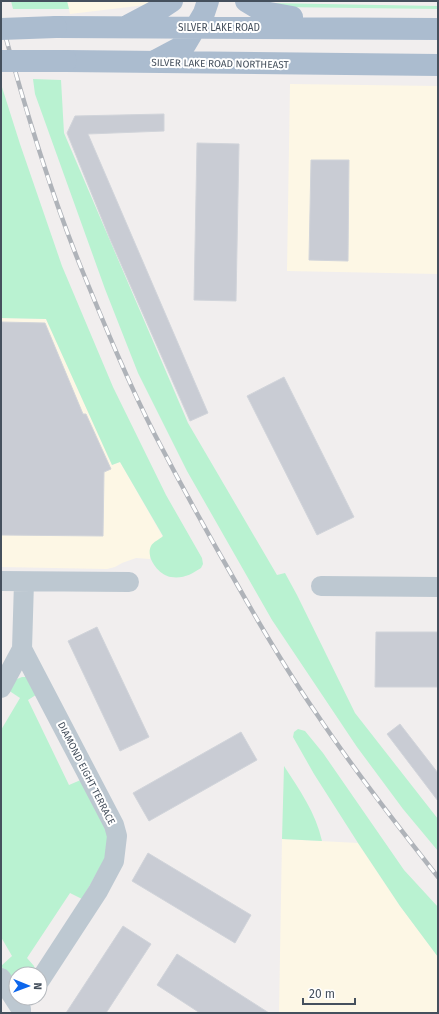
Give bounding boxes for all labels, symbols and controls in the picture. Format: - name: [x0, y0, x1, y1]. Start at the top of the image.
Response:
- street label: SILVER LAKE ROAD: [178, 22, 260, 34]
- street label: SILVER LAKE ROAD NORTHEAST: [151, 57, 290, 71]
- street label: DIAMOND EIGHT TERRACE: [55, 720, 117, 827]
- north arrow: [8, 966, 48, 1006]
- scale bar: [303, 980, 355, 1006]
- text: N: [31, 982, 44, 990]
- text: 20 m: [309, 987, 335, 1001]

